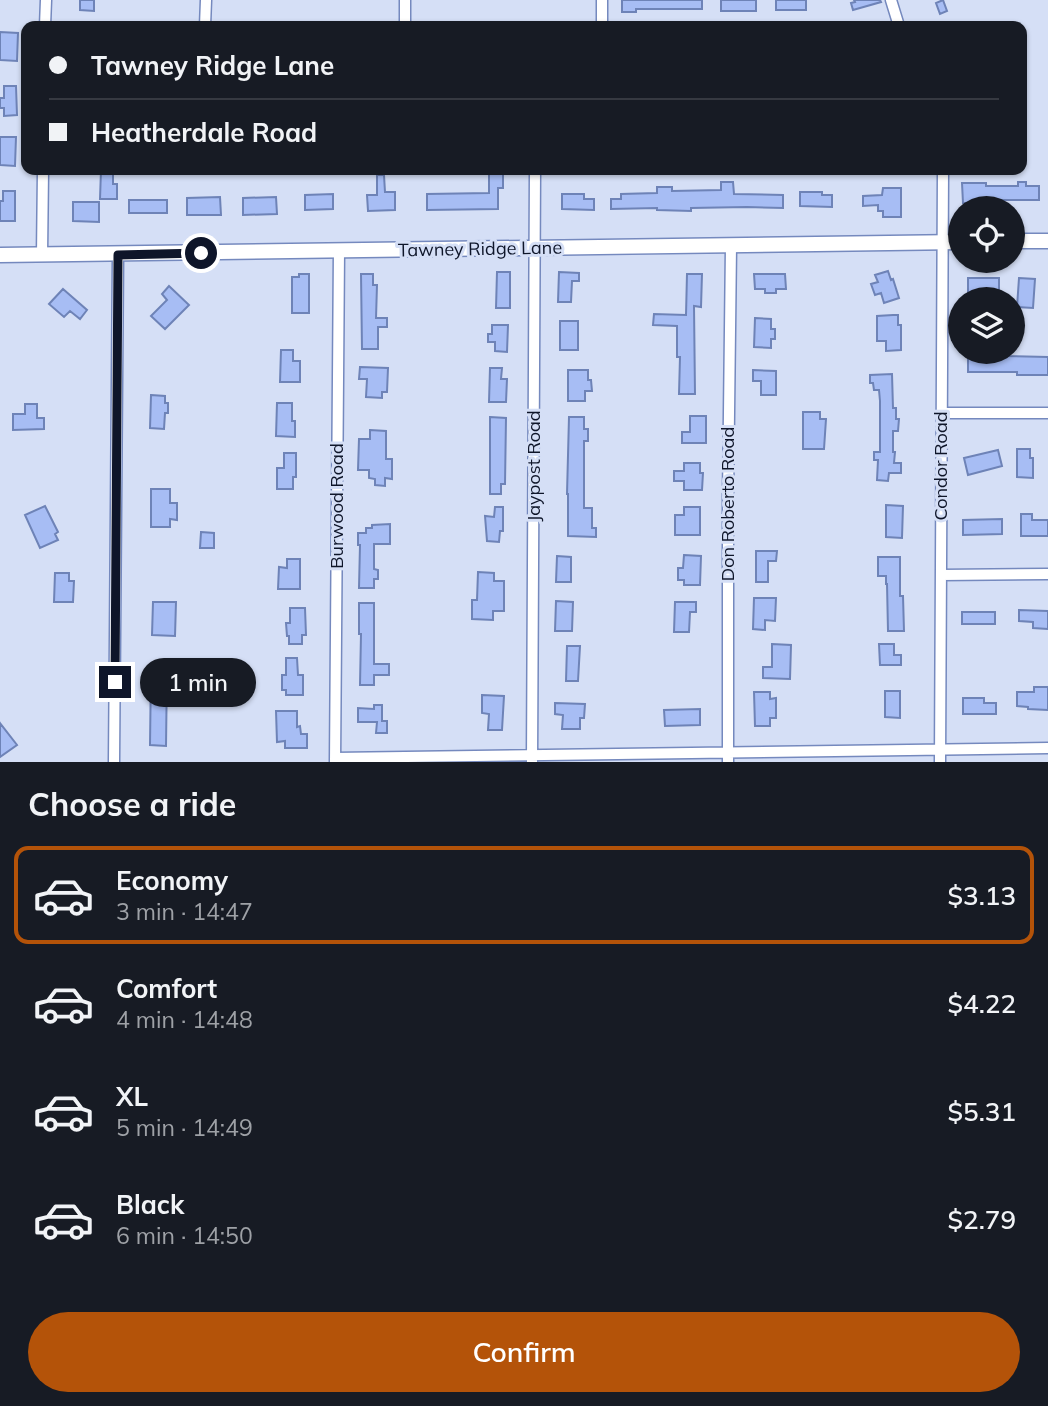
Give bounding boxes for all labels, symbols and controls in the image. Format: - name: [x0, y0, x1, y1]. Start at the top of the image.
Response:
- text: Tawney Ridge Lane: [91, 49, 334, 82]
- text: Heatherdale Road: [91, 116, 317, 149]
- map controls: [948, 196, 1025, 364]
- button: locate: [948, 196, 1025, 273]
- street label: Tawney Ridge Lane: [398, 236, 562, 261]
- route start: [185, 237, 217, 269]
- button: layers: [948, 287, 1025, 364]
- street label: Jaypost Road: [522, 410, 545, 522]
- street label: Condor Road: [929, 412, 952, 520]
- street label: Don Roberto Road: [716, 427, 739, 581]
- street label: Burwood Road: [325, 443, 348, 569]
- callout: 1 min: [140, 658, 255, 706]
- route end: [99, 666, 131, 698]
- text: 1 min: [168, 668, 228, 697]
- text: Choose a ride: [28, 784, 236, 824]
- icon: car: [32, 864, 95, 927]
- text: Economy: [116, 864, 228, 897]
- text: $3.13: [947, 879, 1016, 912]
- text: 3 min · 14:47: [116, 897, 253, 926]
- icon: car: [32, 972, 95, 1035]
- text: Comfort: [116, 972, 217, 1005]
- text: $4.22: [947, 987, 1016, 1020]
- text: 4 min · 14:48: [116, 1005, 253, 1034]
- icon: car: [32, 1080, 95, 1143]
- text: XL: [116, 1080, 148, 1113]
- text: $5.31: [947, 1095, 1016, 1128]
- text: 5 min · 14:49: [116, 1113, 253, 1142]
- icon: car: [32, 1188, 95, 1251]
- text: Black: [116, 1188, 184, 1221]
- text: $2.79: [947, 1203, 1016, 1236]
- text: 6 min · 14:50: [116, 1221, 253, 1250]
- button: Confirm: [28, 1312, 1020, 1392]

